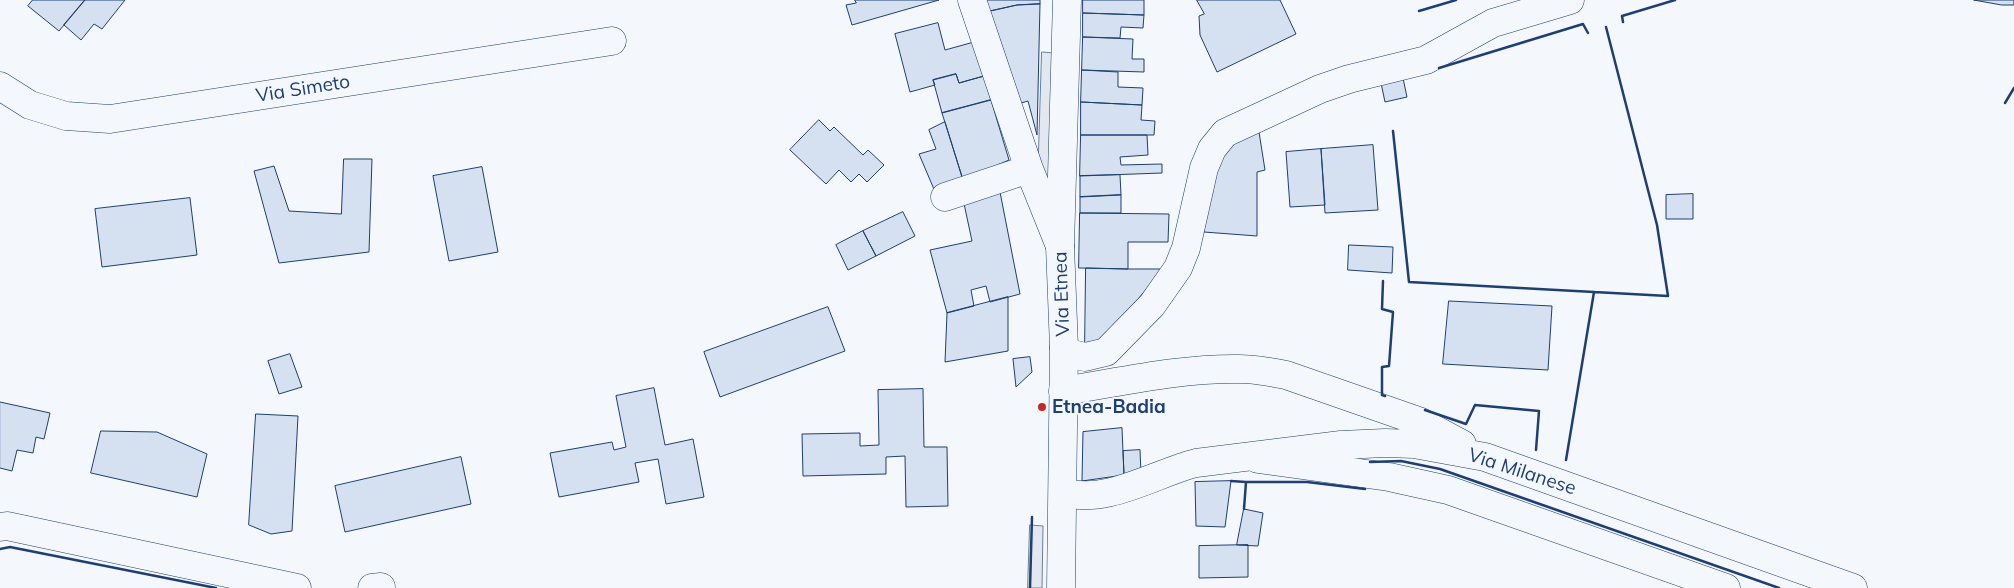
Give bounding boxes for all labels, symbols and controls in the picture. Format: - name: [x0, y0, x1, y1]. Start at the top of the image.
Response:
- street label: Via Simeto: [254, 70, 352, 108]
- street label: Via Etnea: [1049, 251, 1075, 337]
- place label: Etnea-Badia: [1052, 396, 1166, 418]
- marker: Etnea-Badia: [1036, 401, 1048, 413]
- street label: Via Milanese: [1465, 444, 1579, 500]

